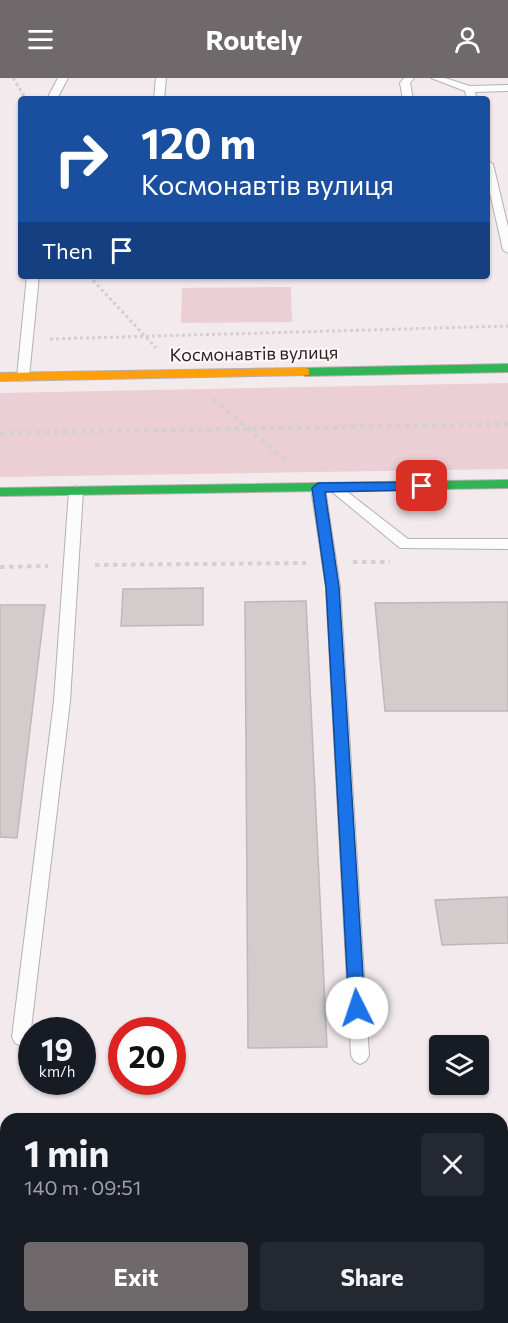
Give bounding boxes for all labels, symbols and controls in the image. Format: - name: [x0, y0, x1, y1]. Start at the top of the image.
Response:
- icon: menu: [24, 23, 57, 56]
- text: Routely: [206, 23, 302, 56]
- icon: person: [451, 23, 484, 56]
- text: 120 m: [141, 116, 256, 168]
- icon: right: [42, 120, 120, 198]
- text: Космонавтів вулиця: [141, 168, 394, 201]
- icon: arrive: [105, 234, 138, 267]
- text: Then: [42, 237, 93, 264]
- street label: Космонавтів вулиця: [169, 341, 339, 365]
- pin: [396, 460, 447, 511]
- icon: arrive: [405, 469, 438, 502]
- position arrow: [325, 976, 389, 1040]
- speed limit sign: 20: [108, 1017, 186, 1095]
- text: 19: [41, 1030, 73, 1067]
- map controls: [429, 1035, 489, 1095]
- button: layers: [429, 1035, 489, 1095]
- text: km/h: [39, 1062, 75, 1080]
- text: 1 min: [24, 1130, 109, 1174]
- button: close: [421, 1133, 484, 1196]
- text: 140 m · 09:51: [24, 1175, 141, 1199]
- button: Exit: [24, 1242, 248, 1311]
- button: Share: [260, 1242, 484, 1311]

